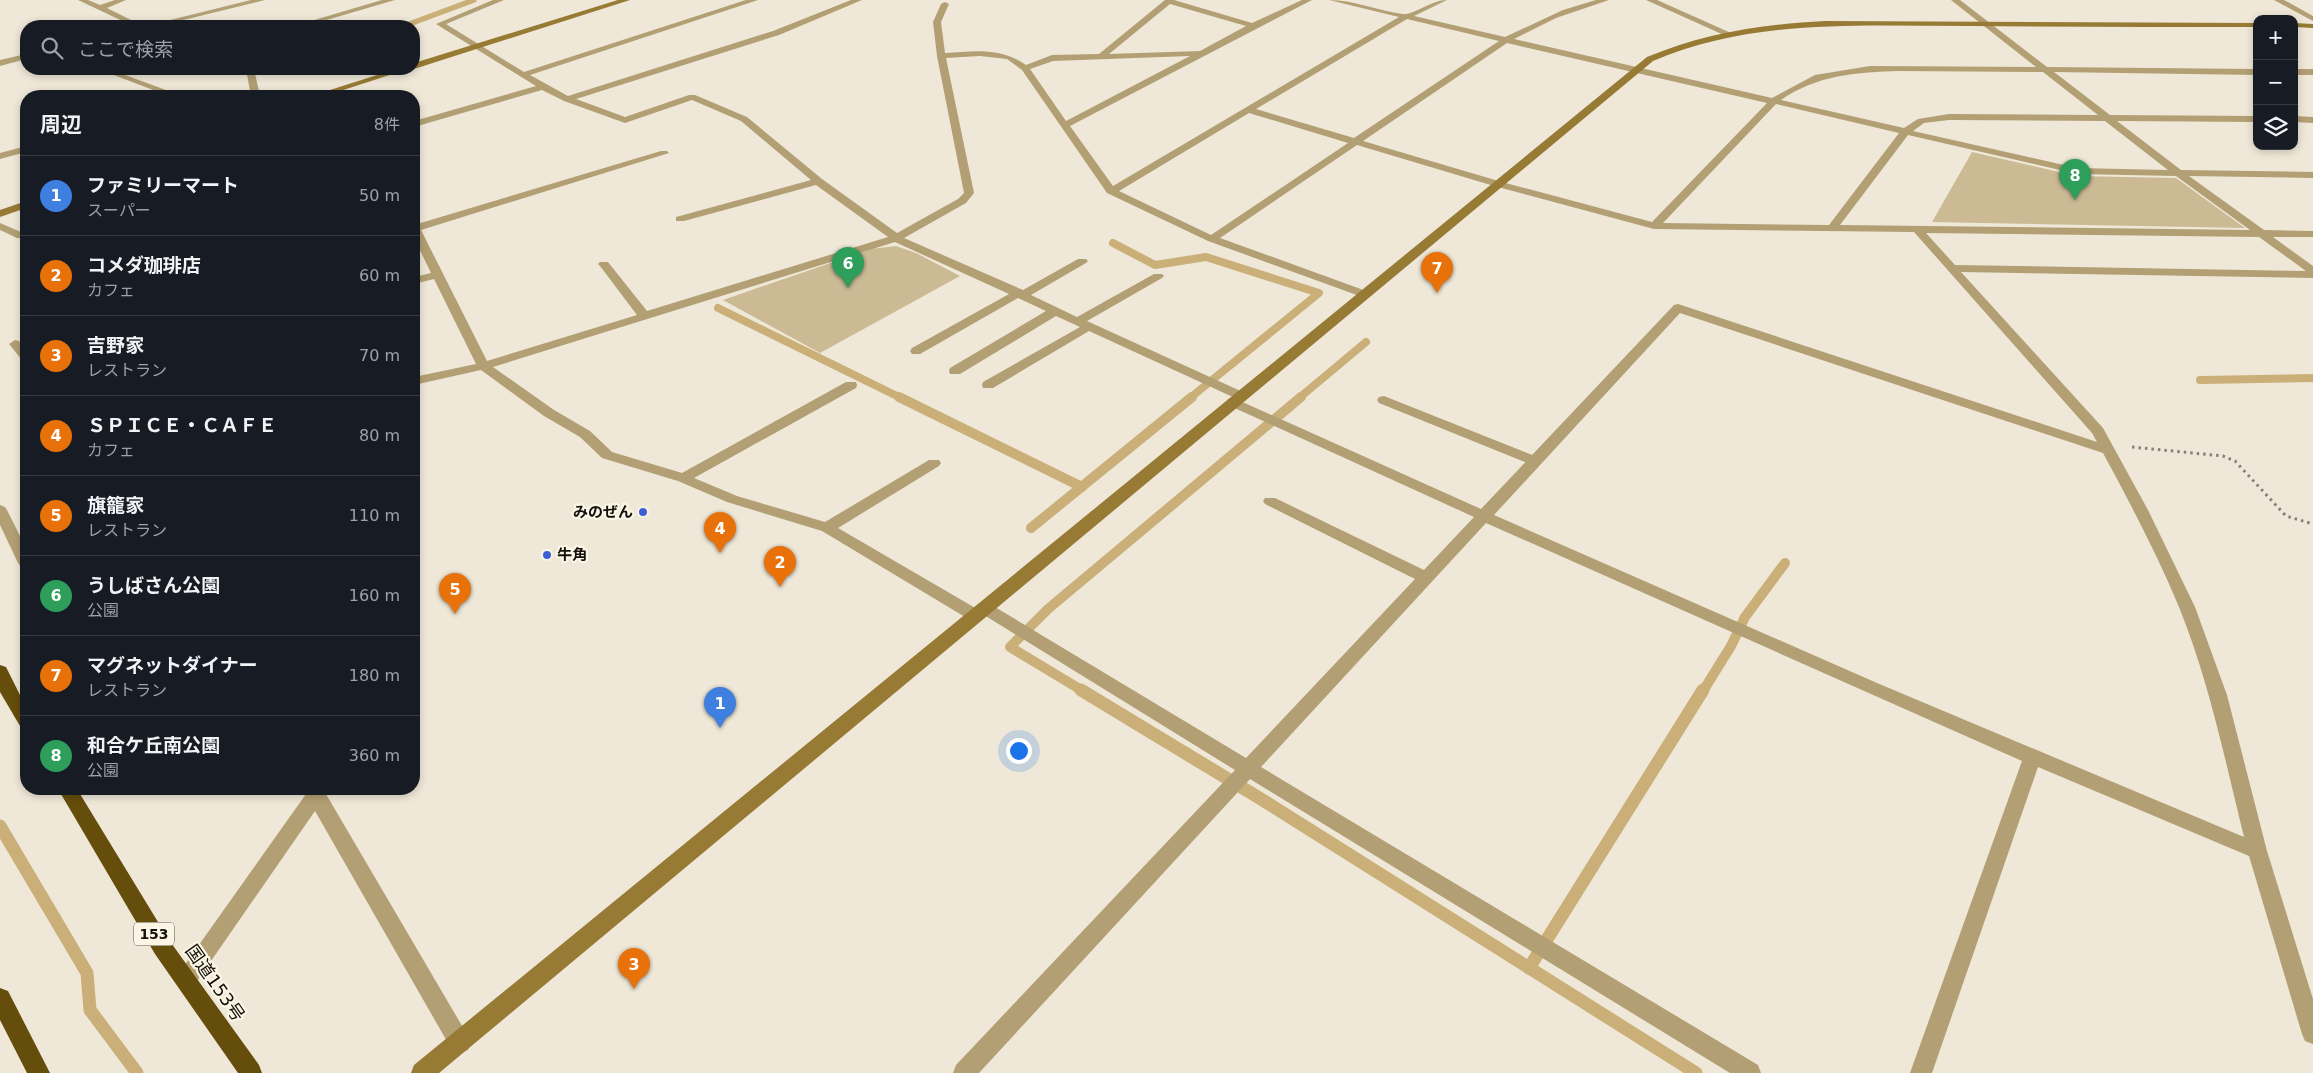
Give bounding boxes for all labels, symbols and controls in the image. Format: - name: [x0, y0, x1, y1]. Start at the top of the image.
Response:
- map controls: [2253, 15, 2298, 150]
- button: +: [2253, 15, 2298, 60]
- search box: [20, 20, 420, 75]
- icon: search: [38, 34, 66, 62]
- text: ここで検索: [78, 38, 173, 60]
- button: −: [2253, 60, 2298, 105]
- button: layers: [2253, 105, 2298, 150]
- text: 周辺: [40, 113, 82, 137]
- text: 8件: [374, 115, 400, 134]
- pin: 8: [2059, 159, 2091, 200]
- text: ファミリーマート: [87, 174, 239, 196]
- text: 1: [50, 186, 62, 205]
- text: 50 m: [359, 186, 400, 205]
- text: スーパー: [87, 201, 151, 220]
- pin: 6: [832, 247, 864, 288]
- pin: 7: [1421, 252, 1453, 293]
- text: コメダ珈琲店: [87, 254, 201, 276]
- text: 2: [50, 266, 62, 285]
- text: 60 m: [359, 266, 400, 285]
- text: カフェ: [87, 281, 135, 300]
- text: 吉野家: [87, 334, 144, 356]
- text: 3: [50, 346, 62, 365]
- text: 70 m: [359, 346, 400, 365]
- text: レストラン: [87, 361, 167, 380]
- text: ＳＰＩＣＥ・ＣＡＦＥ: [87, 414, 277, 436]
- text: 4: [50, 426, 62, 445]
- text: 80 m: [359, 426, 400, 445]
- text: カフェ: [87, 441, 135, 460]
- text: 旗籠家: [87, 494, 144, 516]
- place label: みのぜん: [573, 503, 633, 521]
- text: 5: [50, 506, 62, 525]
- text: 110 m: [349, 506, 400, 525]
- marker: みのぜん: [637, 506, 649, 518]
- pin: 4: [704, 512, 736, 553]
- text: レストラン: [87, 521, 167, 540]
- place label: 牛角: [557, 546, 587, 564]
- pin: 2: [764, 546, 796, 587]
- marker: 牛角: [541, 549, 553, 561]
- pin: 5: [439, 573, 471, 614]
- text: うしばさん公園: [87, 574, 220, 596]
- text: 6: [50, 586, 62, 605]
- text: 160 m: [349, 586, 400, 605]
- text: 公園: [87, 601, 119, 620]
- text: マグネットダイナー: [87, 654, 258, 676]
- text: 7: [50, 666, 62, 685]
- text: 180 m: [349, 666, 400, 685]
- text: レストラン: [87, 681, 167, 700]
- pin: 1: [704, 687, 736, 728]
- text: 和合ケ丘南公園: [87, 734, 220, 756]
- your location: [1006, 738, 1032, 764]
- text: 8: [50, 746, 62, 765]
- text: 360 m: [349, 746, 400, 765]
- text: 公園: [87, 761, 119, 780]
- road number: 153: [134, 922, 174, 946]
- street label: 国道153号: [181, 941, 249, 1025]
- pin: 3: [618, 948, 650, 989]

